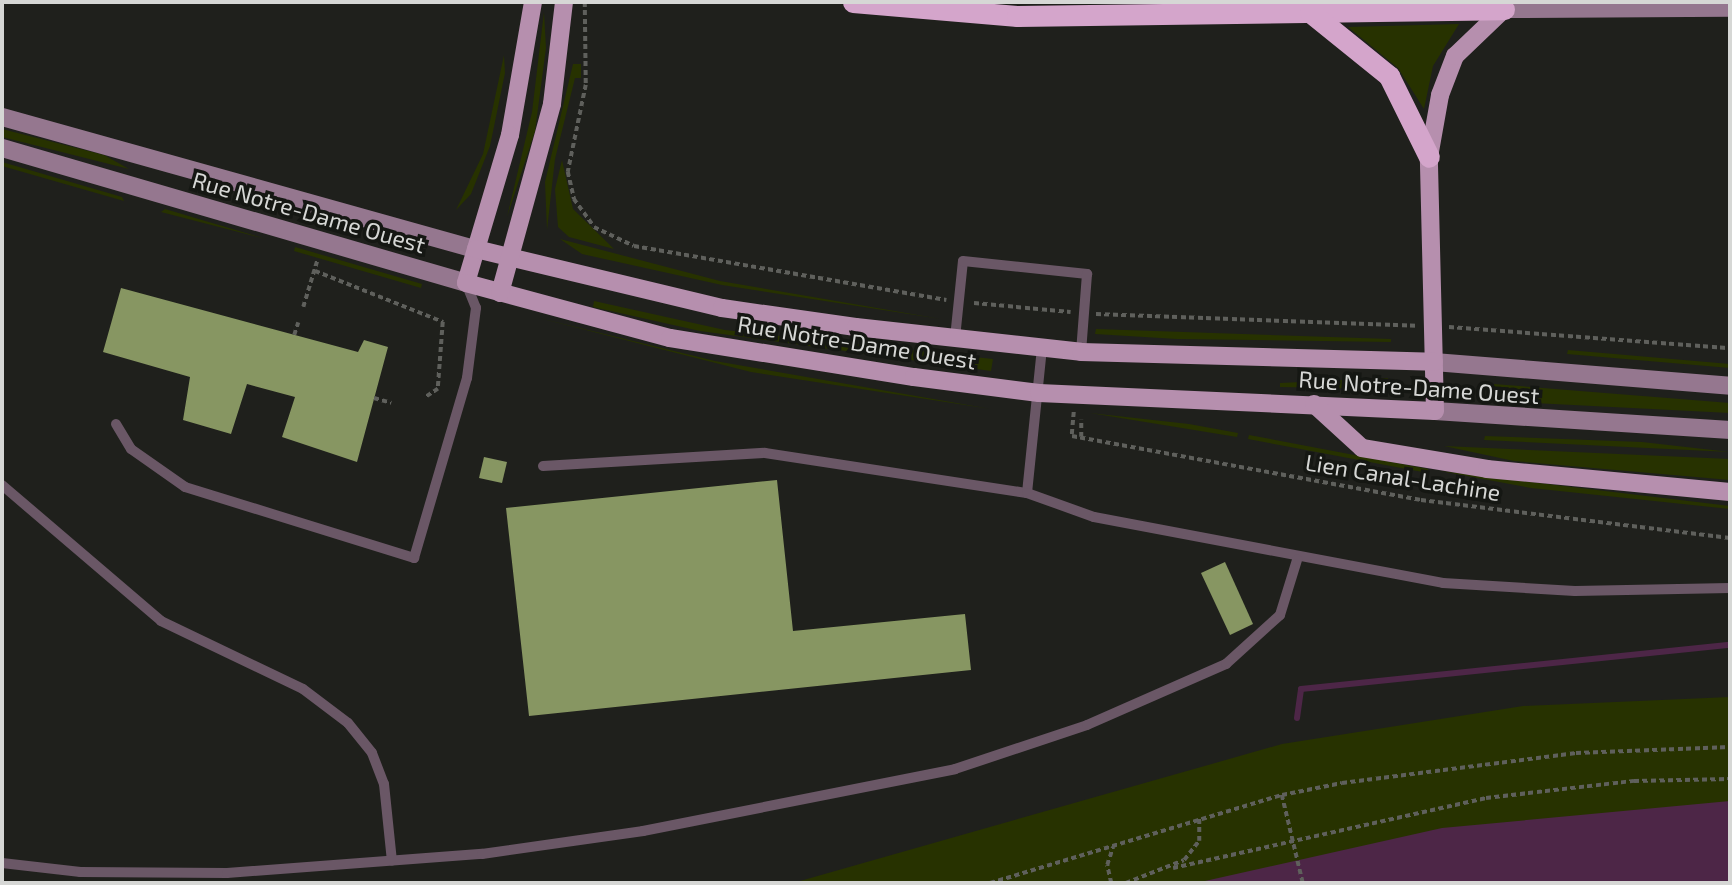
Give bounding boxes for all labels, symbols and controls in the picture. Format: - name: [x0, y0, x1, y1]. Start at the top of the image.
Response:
- street label: Rue Notre-Dame Ouest: [189, 165, 429, 259]
- street label: Rue Notre-Dame Ouest: [736, 310, 978, 374]
- street label: Rue Notre-Dame Ouest: [1298, 365, 1540, 409]
- street label: Lien Canal-Lachine: [1303, 448, 1503, 506]

